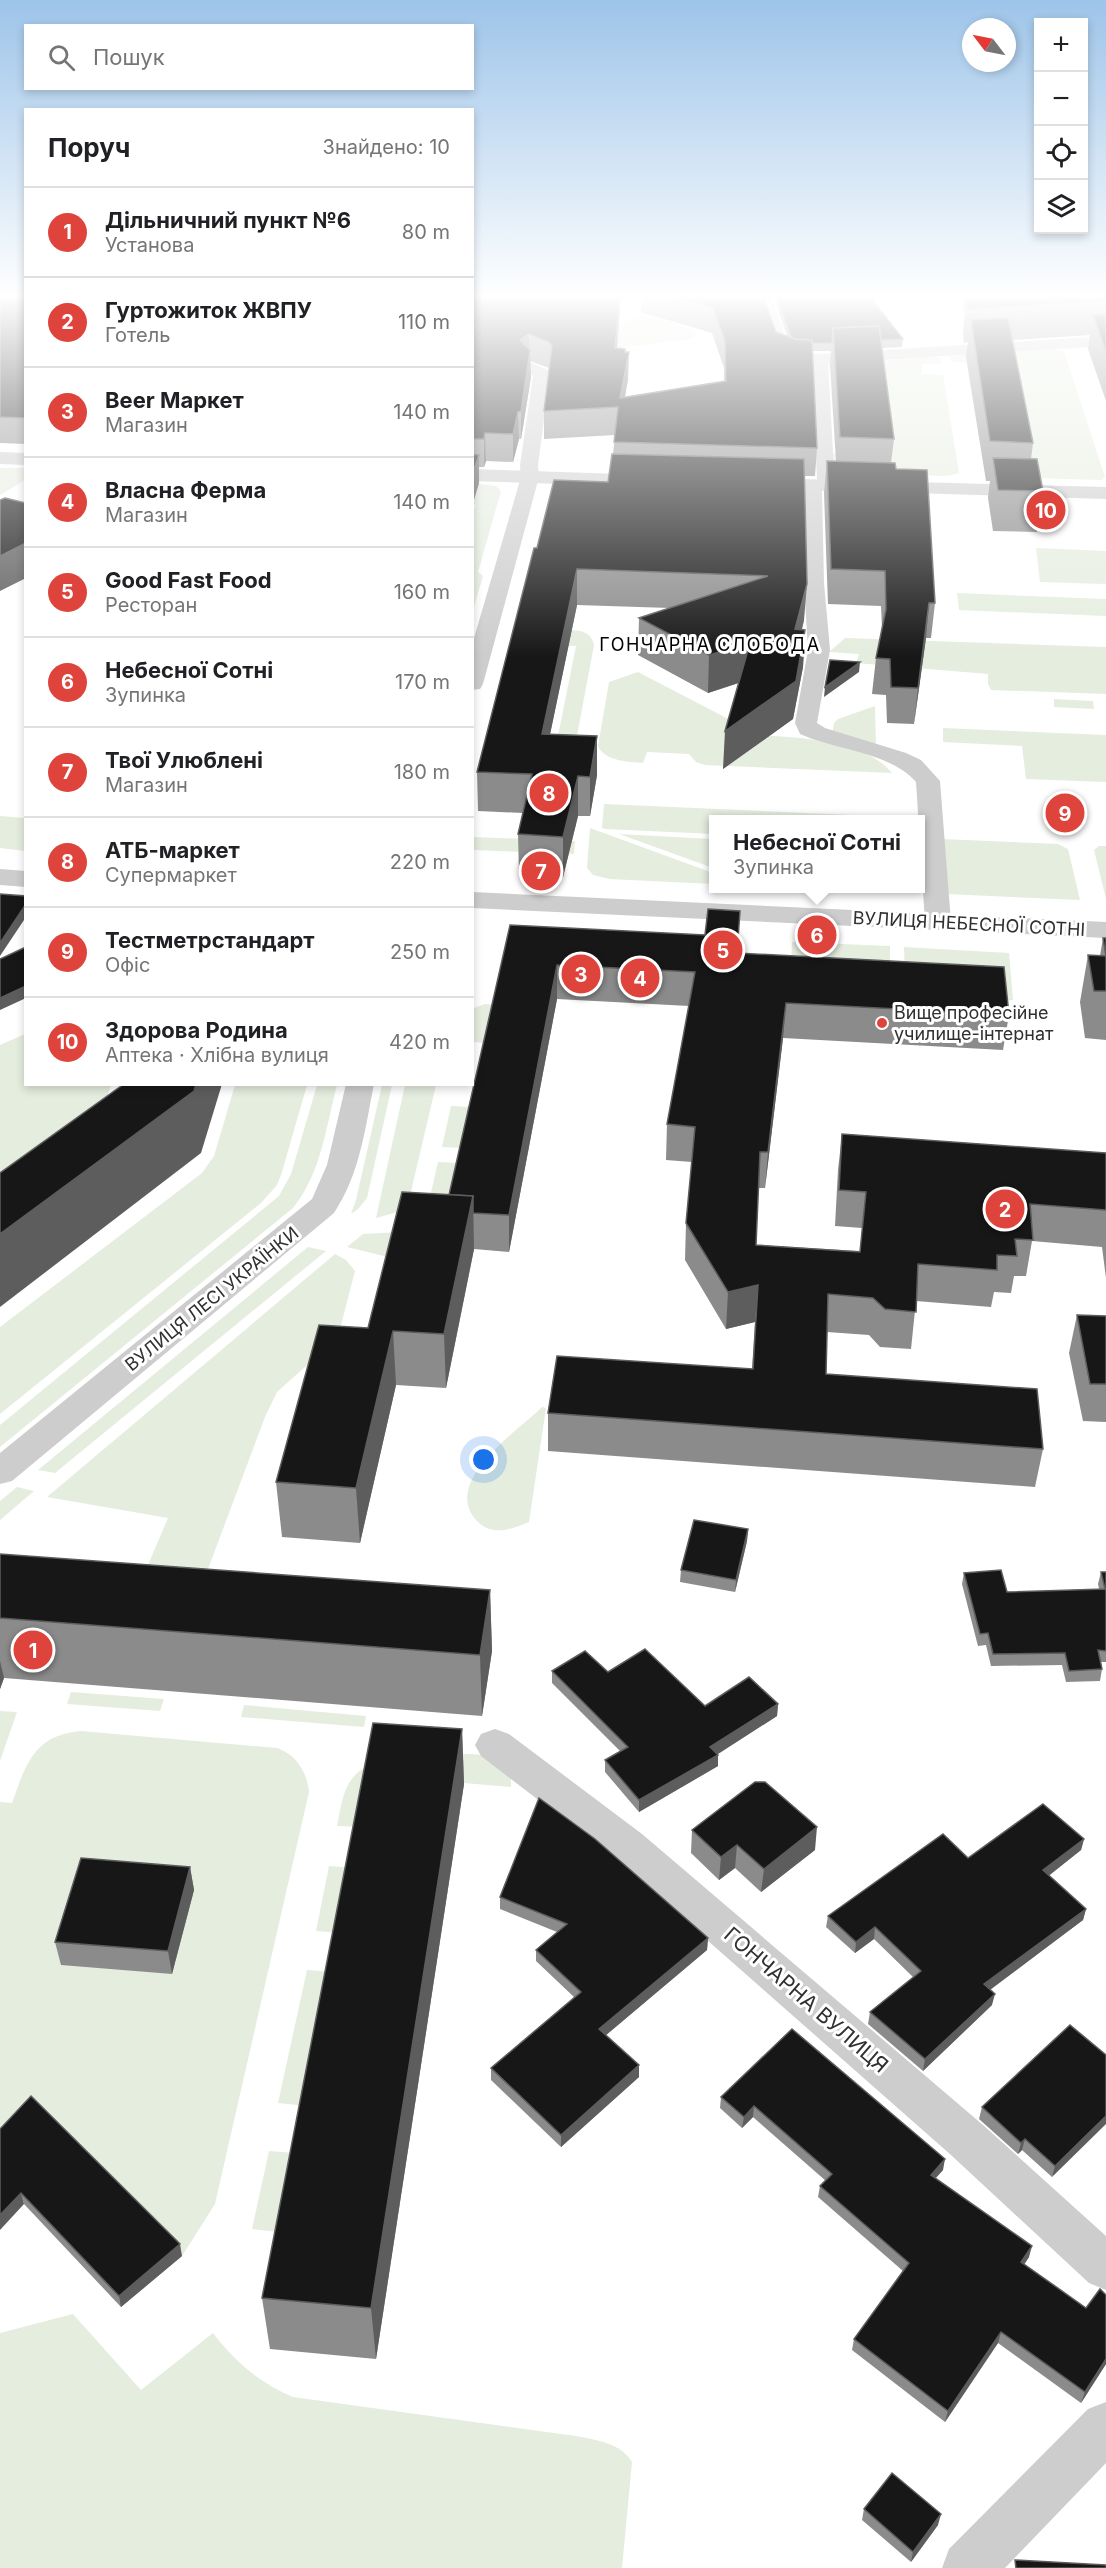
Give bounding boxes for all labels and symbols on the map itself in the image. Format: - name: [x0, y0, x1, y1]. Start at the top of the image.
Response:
- north arrow: [962, 18, 1016, 72]
- pin: 10: [1026, 488, 1066, 532]
- district label: ГОНЧАРНА СЛОБОДА: [599, 634, 821, 655]
- pin: 8: [530, 770, 568, 816]
- pin: 9: [1046, 790, 1084, 836]
- pin: 7: [522, 848, 560, 894]
- street label: ВУЛИЦЯ НЕБЕСНОЇ СОТНІ: [852, 906, 1086, 940]
- pin: 6: [798, 912, 836, 958]
- pin: 5: [704, 928, 742, 972]
- pin: 3: [562, 952, 600, 996]
- pin: 4: [620, 956, 660, 1000]
- place label: Вище професійне училище-інтернат: [894, 1002, 1054, 1044]
- marker: Вище професійне училище-інтернат: [875, 1016, 889, 1030]
- pin: 2: [986, 1186, 1024, 1232]
- street label: ВУЛИЦЯ ЛЕСІ УКРАЇНКИ: [120, 1221, 303, 1375]
- your location: [469, 1445, 498, 1474]
- pin: 1: [14, 1628, 52, 1672]
- street label: ГОНЧАРНА ВУЛИЦЯ: [719, 1922, 893, 2078]

